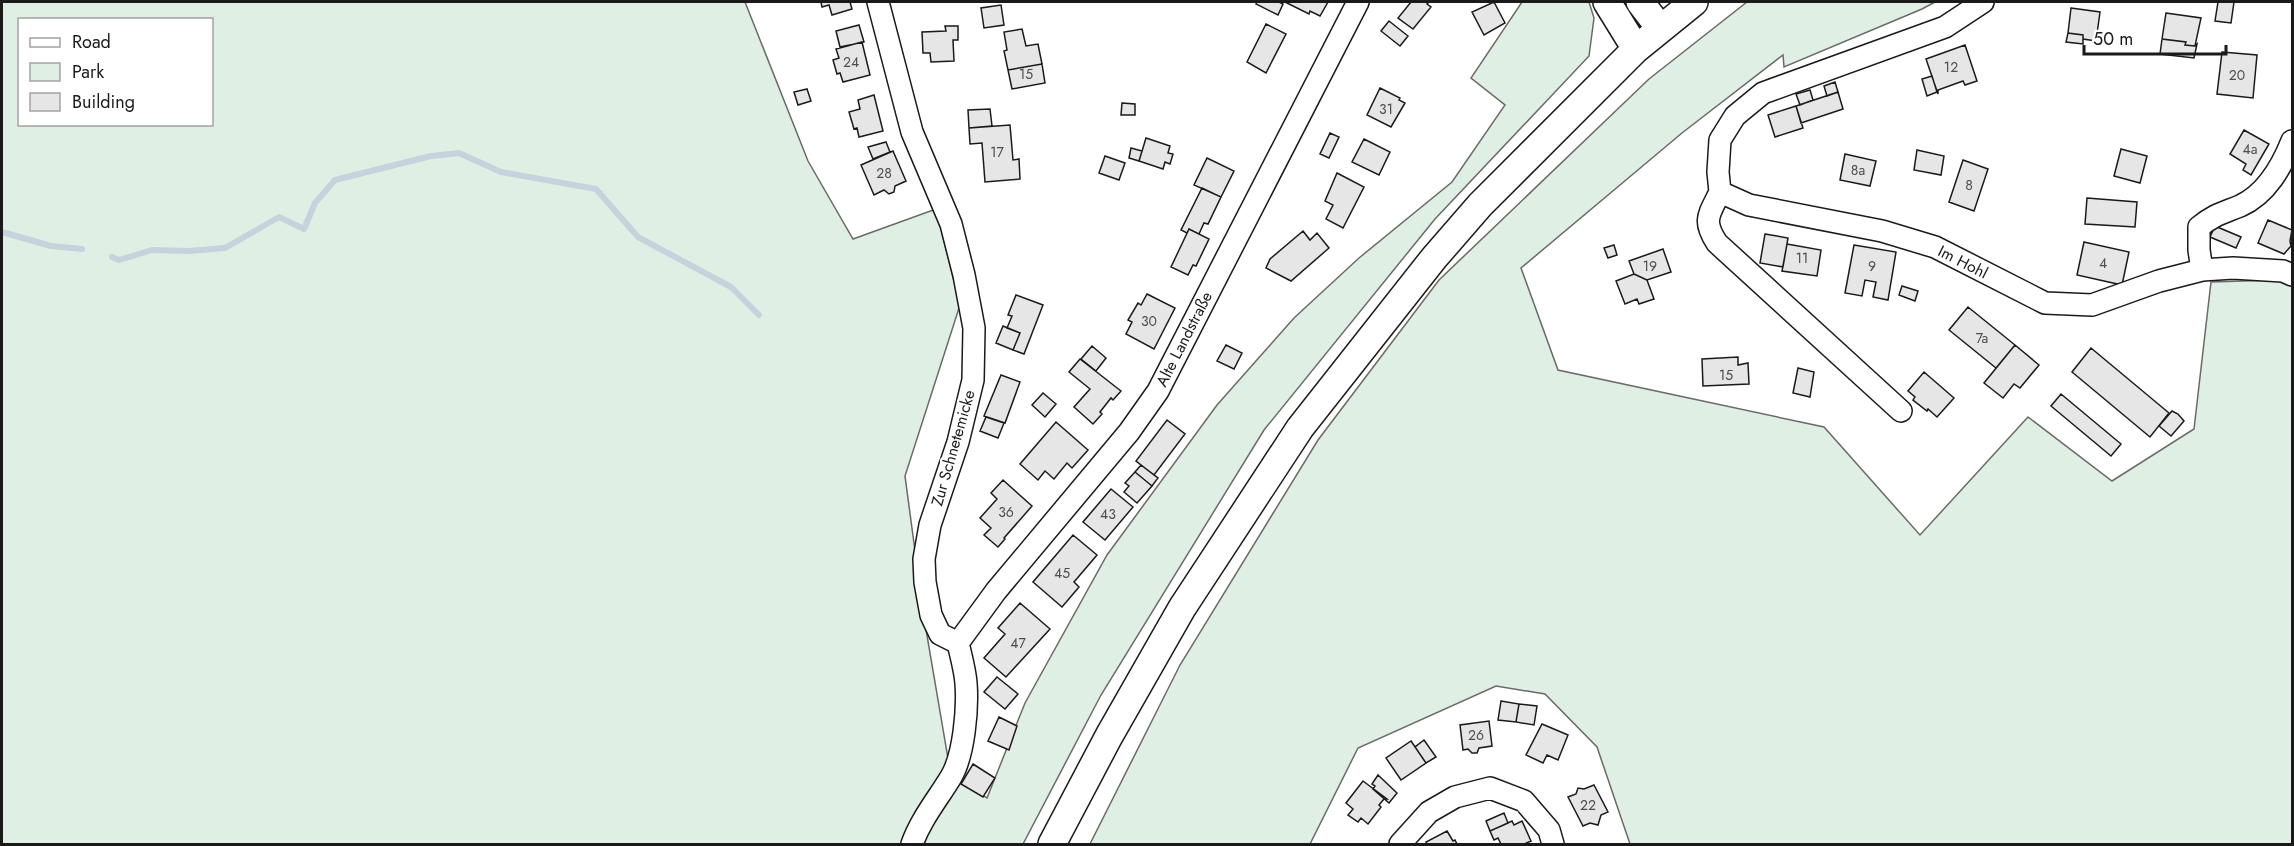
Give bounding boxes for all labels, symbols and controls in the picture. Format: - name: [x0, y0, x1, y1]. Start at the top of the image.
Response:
- legend: [18, 18, 213, 126]
- scale bar: [2084, 18, 2226, 56]
- text: 50 m: [2093, 26, 2133, 52]
- text: Road: [72, 29, 111, 55]
- house number: 24: [843, 52, 859, 72]
- house number: 12: [1944, 57, 1958, 77]
- text: Park: [72, 59, 104, 85]
- house number: 15: [1019, 64, 1033, 84]
- house number: 20: [2229, 65, 2245, 85]
- text: Building: [72, 89, 135, 115]
- house number: 31: [1379, 99, 1393, 119]
- house number: 4a: [2243, 139, 2257, 159]
- house number: 17: [990, 142, 1004, 162]
- house number: 8a: [1851, 160, 1865, 180]
- house number: 28: [876, 163, 892, 183]
- house number: 8: [1965, 175, 1973, 195]
- street label: Im Hohl: [1934, 240, 1992, 284]
- house number: 11: [1796, 248, 1808, 268]
- house number: 4: [2099, 253, 2107, 273]
- house number: 19: [1643, 256, 1657, 276]
- house number: 9: [1868, 256, 1876, 276]
- street label: Alte Landstraße: [1150, 287, 1218, 391]
- house number: 30: [1141, 311, 1157, 331]
- house number: 7a: [1976, 328, 1988, 348]
- house number: 15: [1719, 365, 1733, 385]
- street label: Zur Schnetemicke: [925, 387, 981, 509]
- house number: 36: [998, 502, 1014, 522]
- house number: 43: [1100, 504, 1116, 524]
- house number: 45: [1054, 563, 1070, 583]
- house number: 47: [1010, 633, 1026, 653]
- house number: 26: [1468, 725, 1484, 745]
- house number: 22: [1580, 795, 1596, 815]

